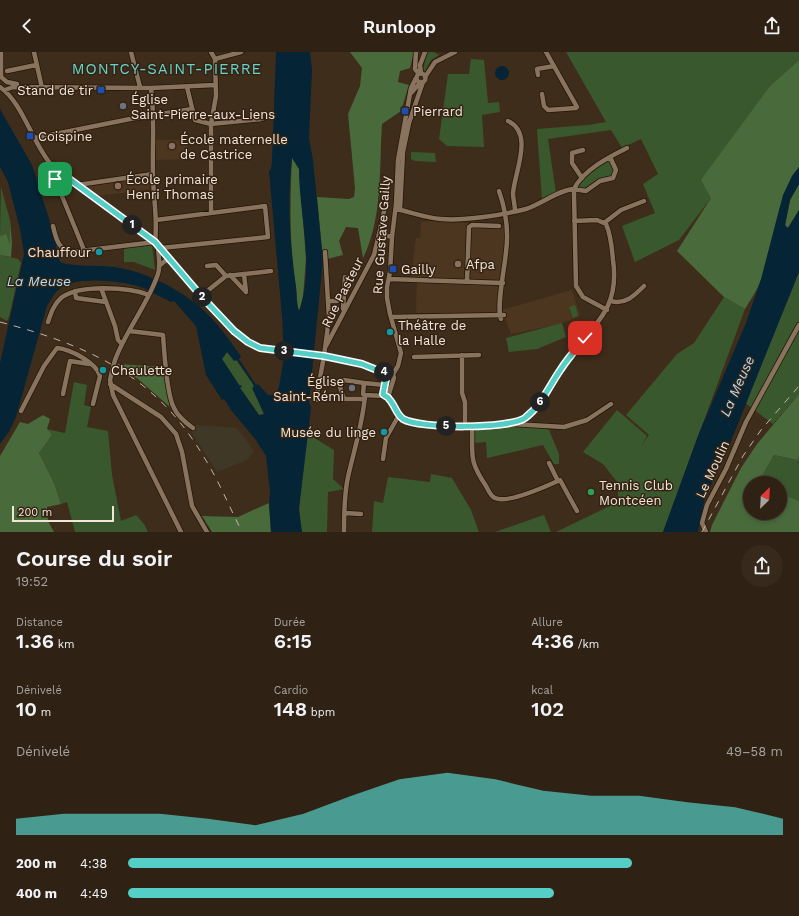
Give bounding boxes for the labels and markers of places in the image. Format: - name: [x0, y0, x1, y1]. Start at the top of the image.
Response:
- place label: Stand de tir: [17, 83, 93, 98]
- marker: Stand de tir: [96, 85, 106, 95]
- place label: Église Saint-Pierre-aux-Liens: [131, 91, 275, 122]
- marker: Église Saint-Pierre-aux-Liens: [118, 101, 128, 111]
- place label: Pierrard: [413, 104, 463, 119]
- marker: Pierrard: [400, 106, 410, 116]
- place label: Coispine: [38, 129, 92, 144]
- marker: Coispine: [25, 131, 35, 141]
- place label: École maternelle de Castrice: [180, 131, 288, 162]
- marker: École maternelle de Castrice: [167, 141, 177, 151]
- pin: [38, 162, 72, 196]
- place label: École primaire Henri Thomas: [126, 171, 218, 202]
- marker: École primaire Henri Thomas: [113, 181, 123, 191]
- pin: 1: [122, 215, 142, 235]
- place label: Chauffour: [27, 245, 91, 260]
- marker: Chauffour: [94, 247, 104, 257]
- place label: Afpa: [466, 257, 496, 272]
- marker: Afpa: [453, 259, 463, 269]
- place label: Gailly: [401, 262, 436, 277]
- marker: Gailly: [388, 264, 398, 274]
- pin: 2: [192, 287, 212, 307]
- place label: Théâtre de la Halle: [398, 318, 466, 348]
- pin: [568, 321, 602, 355]
- marker: Théâtre de la Halle: [385, 327, 395, 337]
- pin: 3: [274, 341, 294, 361]
- pin: 4: [374, 362, 394, 382]
- place label: Chaulette: [111, 363, 172, 378]
- marker: Chaulette: [98, 365, 108, 375]
- place label: Église Saint-Rémi: [273, 373, 344, 404]
- marker: Église Saint-Rémi: [347, 383, 357, 393]
- pin: 6: [530, 392, 550, 412]
- pin: 5: [436, 416, 456, 436]
- place label: Musée du linge: [280, 425, 376, 440]
- marker: Musée du linge: [379, 427, 389, 437]
- place label: Tennis Club Montcéen: [599, 478, 673, 508]
- marker: Tennis Club Montcéen: [586, 487, 596, 497]

